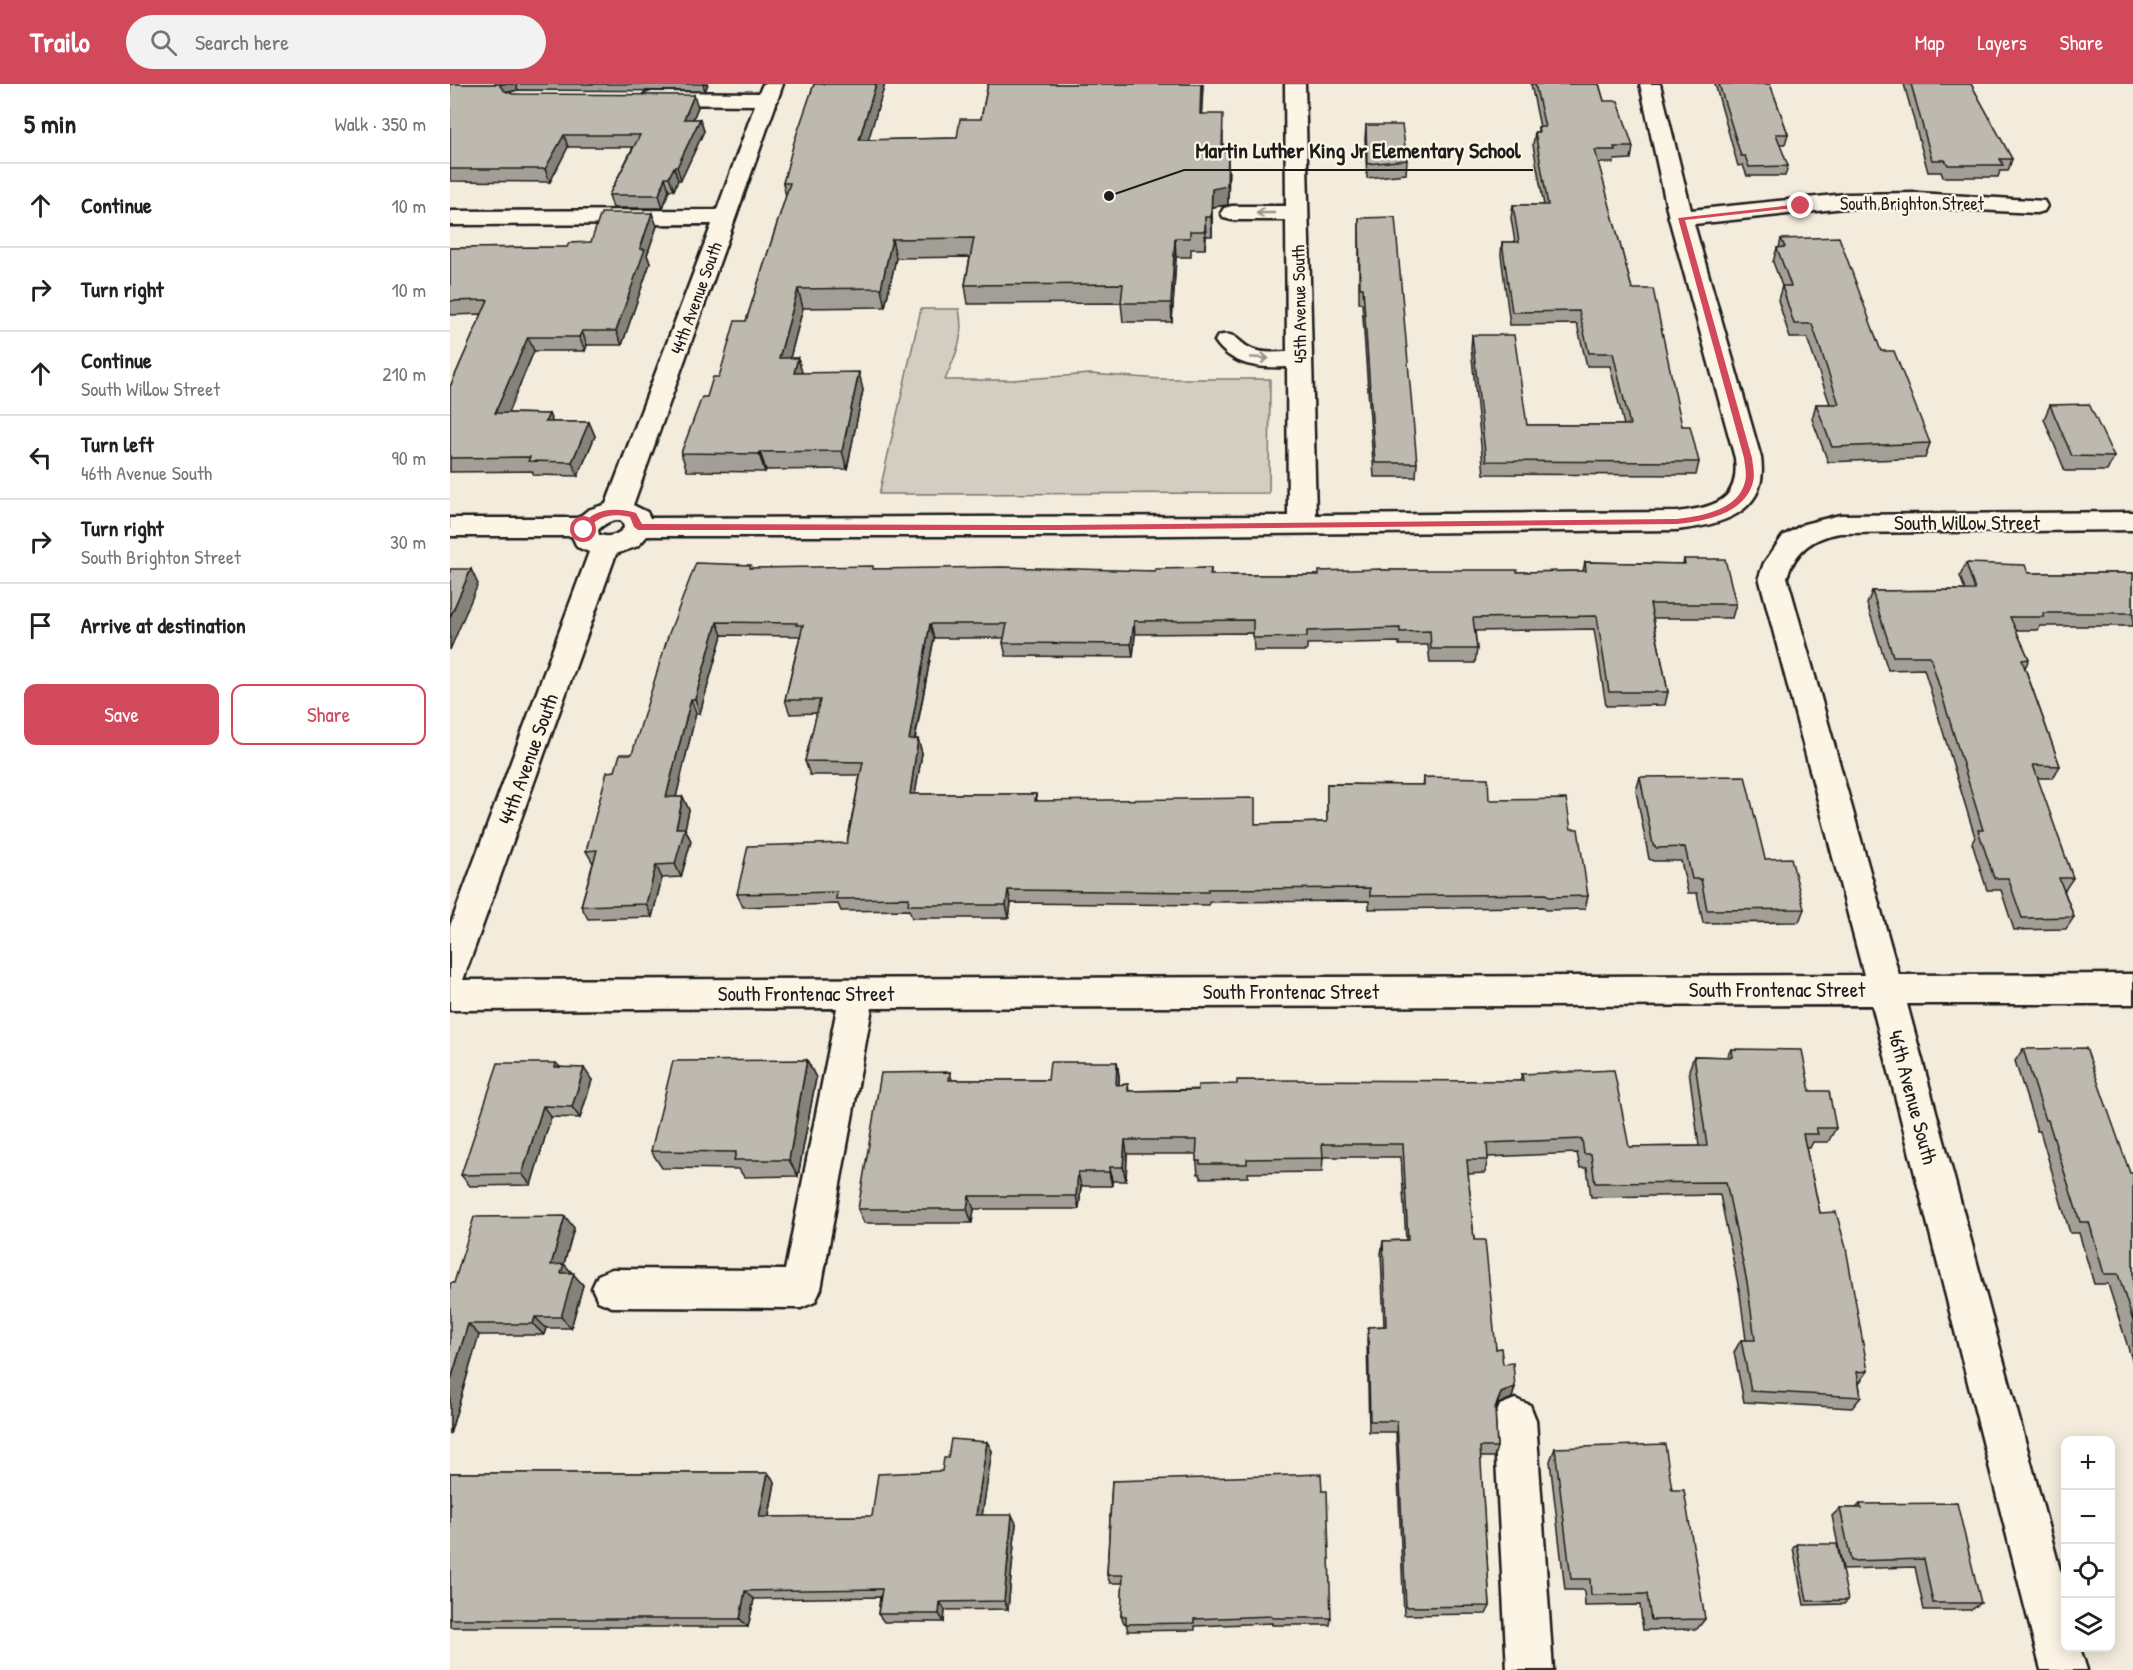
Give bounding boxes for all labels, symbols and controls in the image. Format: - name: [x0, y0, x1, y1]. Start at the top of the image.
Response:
- search box: [126, 15, 546, 69]
- text: Trailo: [30, 23, 90, 61]
- icon: search: [147, 26, 180, 59]
- text: Search here: [195, 27, 289, 57]
- text: Map: [1915, 28, 1944, 57]
- text: Layers: [1977, 28, 2027, 57]
- text: Share: [2060, 28, 2103, 57]
- text: 5 min: [24, 106, 76, 141]
- text: Walk · 350 m: [334, 110, 426, 137]
- callout: Martin Luther King Jr Elementary School: [1184, 130, 1533, 170]
- text: Martin Luther King Jr Elementary School: [1195, 135, 1522, 166]
- icon: ahead: [24, 189, 57, 222]
- text: Continue: [81, 190, 152, 220]
- street label: South Brighton Street: [1840, 191, 1985, 216]
- text: 10 m: [392, 192, 426, 219]
- route end: [1787, 192, 1813, 218]
- one-way arrow: [1255, 207, 1275, 219]
- street label: 44th Avenue South: [664, 238, 728, 358]
- street label: 45th Avenue South: [1285, 244, 1313, 363]
- icon: right: [24, 273, 57, 306]
- text: Turn right: [81, 274, 164, 304]
- text: 10 m: [392, 276, 426, 303]
- text: Continue: [81, 345, 152, 375]
- one-way arrow: [1249, 353, 1269, 364]
- icon: ahead: [24, 357, 57, 390]
- text: 210 m: [382, 360, 426, 387]
- text: South Willow Street: [81, 375, 220, 402]
- text: Turn left: [81, 429, 154, 459]
- icon: left: [24, 441, 57, 474]
- text: 90 m: [392, 444, 426, 471]
- text: 46th Avenue South: [81, 459, 212, 486]
- street label: South Willow Street: [1894, 508, 2041, 537]
- text: Turn right: [81, 513, 164, 543]
- route start: [570, 516, 596, 542]
- icon: right: [24, 525, 57, 558]
- text: 30 m: [390, 528, 426, 555]
- text: South Brighton Street: [81, 543, 241, 570]
- icon: arrive: [24, 609, 57, 642]
- text: Arrive at destination: [81, 610, 246, 640]
- button: Save: [24, 684, 219, 745]
- button: Share: [231, 684, 426, 745]
- street label: 44th Avenue South: [491, 689, 565, 828]
- street label: South Frontenac Street: [1689, 975, 1866, 1004]
- street label: South Frontenac Street: [1203, 977, 1380, 1006]
- street label: South Frontenac Street: [718, 979, 895, 1008]
- street label: 46th Avenue South: [1881, 1027, 1945, 1167]
- map controls: [2061, 1436, 2115, 1652]
- button: +: [2061, 1436, 2115, 1490]
- button: −: [2061, 1490, 2115, 1544]
- button: locate: [2061, 1544, 2115, 1598]
- button: layers: [2061, 1598, 2115, 1652]

